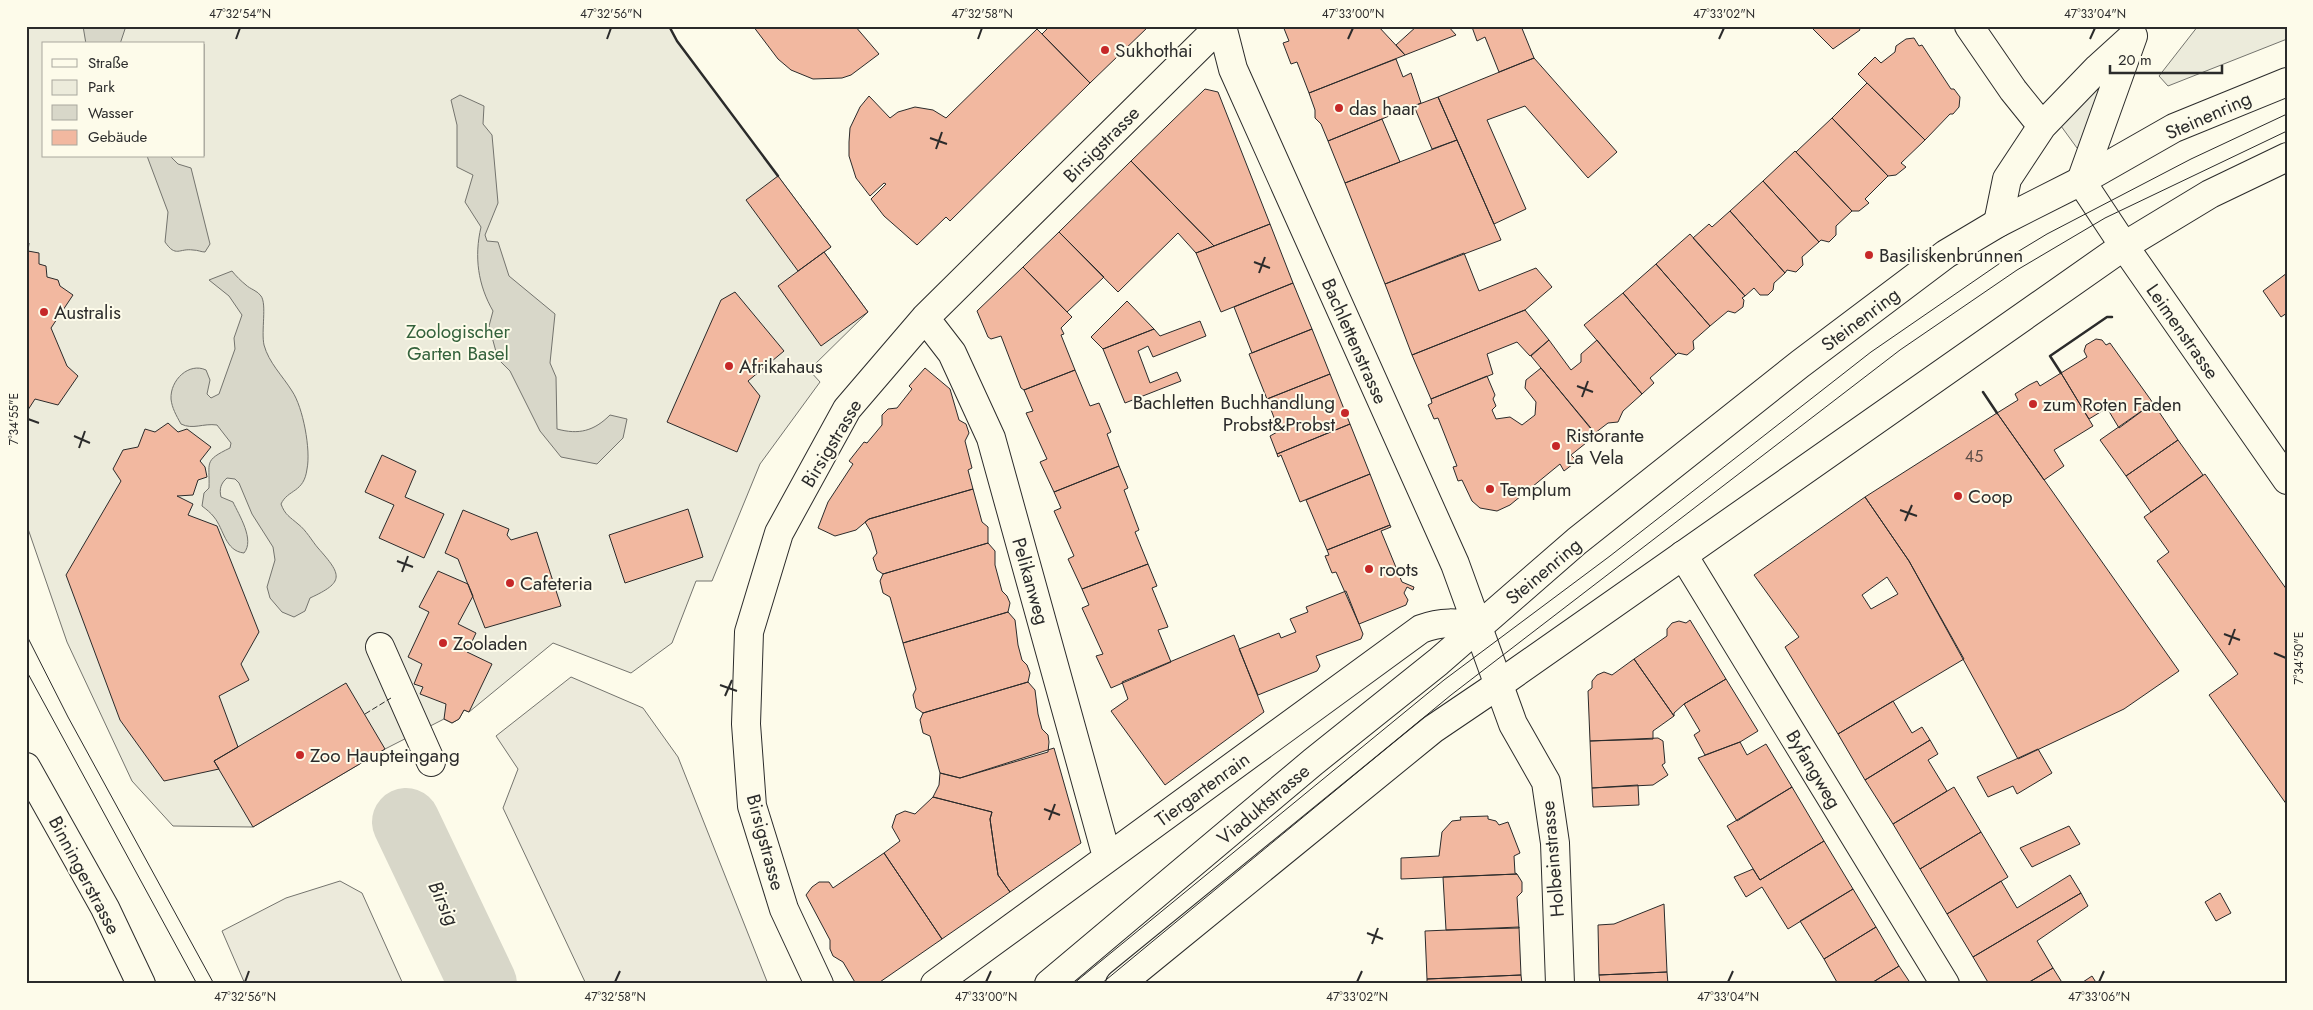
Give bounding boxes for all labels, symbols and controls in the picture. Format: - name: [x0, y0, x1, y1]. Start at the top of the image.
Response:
- text: 47°32'54"N: [209, 5, 271, 23]
- text: 47°32'56"N: [580, 5, 642, 23]
- text: 47°32'58"N: [951, 5, 1013, 23]
- text: 47°33'00"N: [1322, 5, 1384, 23]
- text: 47°33'02"N: [1693, 5, 1755, 23]
- text: 47°33'04"N: [2064, 5, 2126, 23]
- place label: Sukhothai: [1115, 37, 1193, 64]
- legend: [42, 42, 205, 158]
- scale bar: [2110, 42, 2223, 74]
- marker: Sukhothai: [1099, 44, 1111, 56]
- text: 20 m: [2118, 49, 2152, 71]
- text: Straße: [88, 52, 129, 74]
- text: Park: [88, 76, 115, 98]
- street label: Steinenring: [2161, 84, 2256, 146]
- place label: das haar: [1349, 95, 1418, 122]
- street label: Birsigstrasse: [1057, 100, 1146, 189]
- text: Wasser: [88, 102, 134, 124]
- marker: das haar: [1333, 102, 1345, 114]
- text: Gebäude: [88, 126, 148, 148]
- place label: Basiliskenbrunnen: [1879, 242, 2023, 269]
- marker: Basiliskenbrunnen: [1863, 249, 1875, 261]
- street label: Bachlettenstrasse: [1315, 274, 1394, 408]
- street label: Leimenstrasse: [2140, 278, 2226, 385]
- street label: Steinenring: [1816, 281, 1905, 358]
- place label: Australis: [54, 299, 121, 326]
- marker: Australis: [38, 306, 50, 318]
- park label: Zoologischer Garten Basel: [406, 318, 511, 367]
- place label: Afrikahaus: [739, 353, 823, 380]
- marker: Afrikahaus: [723, 360, 735, 372]
- place label: Bachletten Buchhandlung Probst&Probst: [1133, 389, 1335, 438]
- place label: zum Roten Faden: [2043, 391, 2182, 418]
- text: 7°34'55"E: [5, 393, 23, 445]
- street label: Birsigstrasse: [794, 394, 868, 492]
- marker: zum Roten Faden: [2027, 398, 2039, 410]
- marker: Bachletten Buchhandlung Probst&Probst: [1339, 407, 1351, 419]
- place label: Ristorante La Vela: [1566, 422, 1644, 471]
- marker: Ristorante La Vela: [1550, 440, 1562, 452]
- house number: 45: [1965, 445, 1983, 468]
- place label: Templum: [1500, 476, 1572, 503]
- marker: Templum: [1484, 483, 1496, 495]
- place label: Coop: [1968, 483, 2013, 510]
- marker: Coop: [1952, 490, 1964, 502]
- street label: Steinenring: [1500, 532, 1587, 611]
- street label: Pelikanweg: [1005, 534, 1056, 628]
- place label: roots: [1379, 556, 1419, 583]
- marker: roots: [1363, 563, 1375, 575]
- place label: Cafeteria: [520, 570, 592, 597]
- marker: Cafeteria: [504, 577, 516, 589]
- place label: Zooladen: [453, 630, 528, 657]
- text: 7°34'50"E: [2290, 632, 2308, 684]
- marker: Zooladen: [437, 637, 449, 649]
- street label: Byfangweg: [1779, 725, 1848, 814]
- place label: Zoo Haupteingang: [310, 742, 460, 769]
- street label: Tiergartenrain: [1149, 746, 1255, 833]
- marker: Zoo Haupteingang: [294, 749, 306, 761]
- street label: Viaduktstrasse: [1211, 757, 1316, 851]
- street label: Birsigstrasse: [740, 791, 791, 893]
- street label: Holbeinstrasse: [1534, 799, 1571, 918]
- street label: Binningerstrasse: [42, 811, 127, 939]
- water label: Birsig: [421, 876, 467, 930]
- text: 47°32'56"N: [214, 988, 276, 1006]
- text: 47°32'58"N: [584, 988, 646, 1006]
- text: 47°33'00"N: [955, 988, 1017, 1006]
- text: 47°33'02"N: [1326, 988, 1388, 1006]
- text: 47°33'04"N: [1697, 988, 1759, 1006]
- text: 47°33'06"N: [2068, 988, 2130, 1006]

